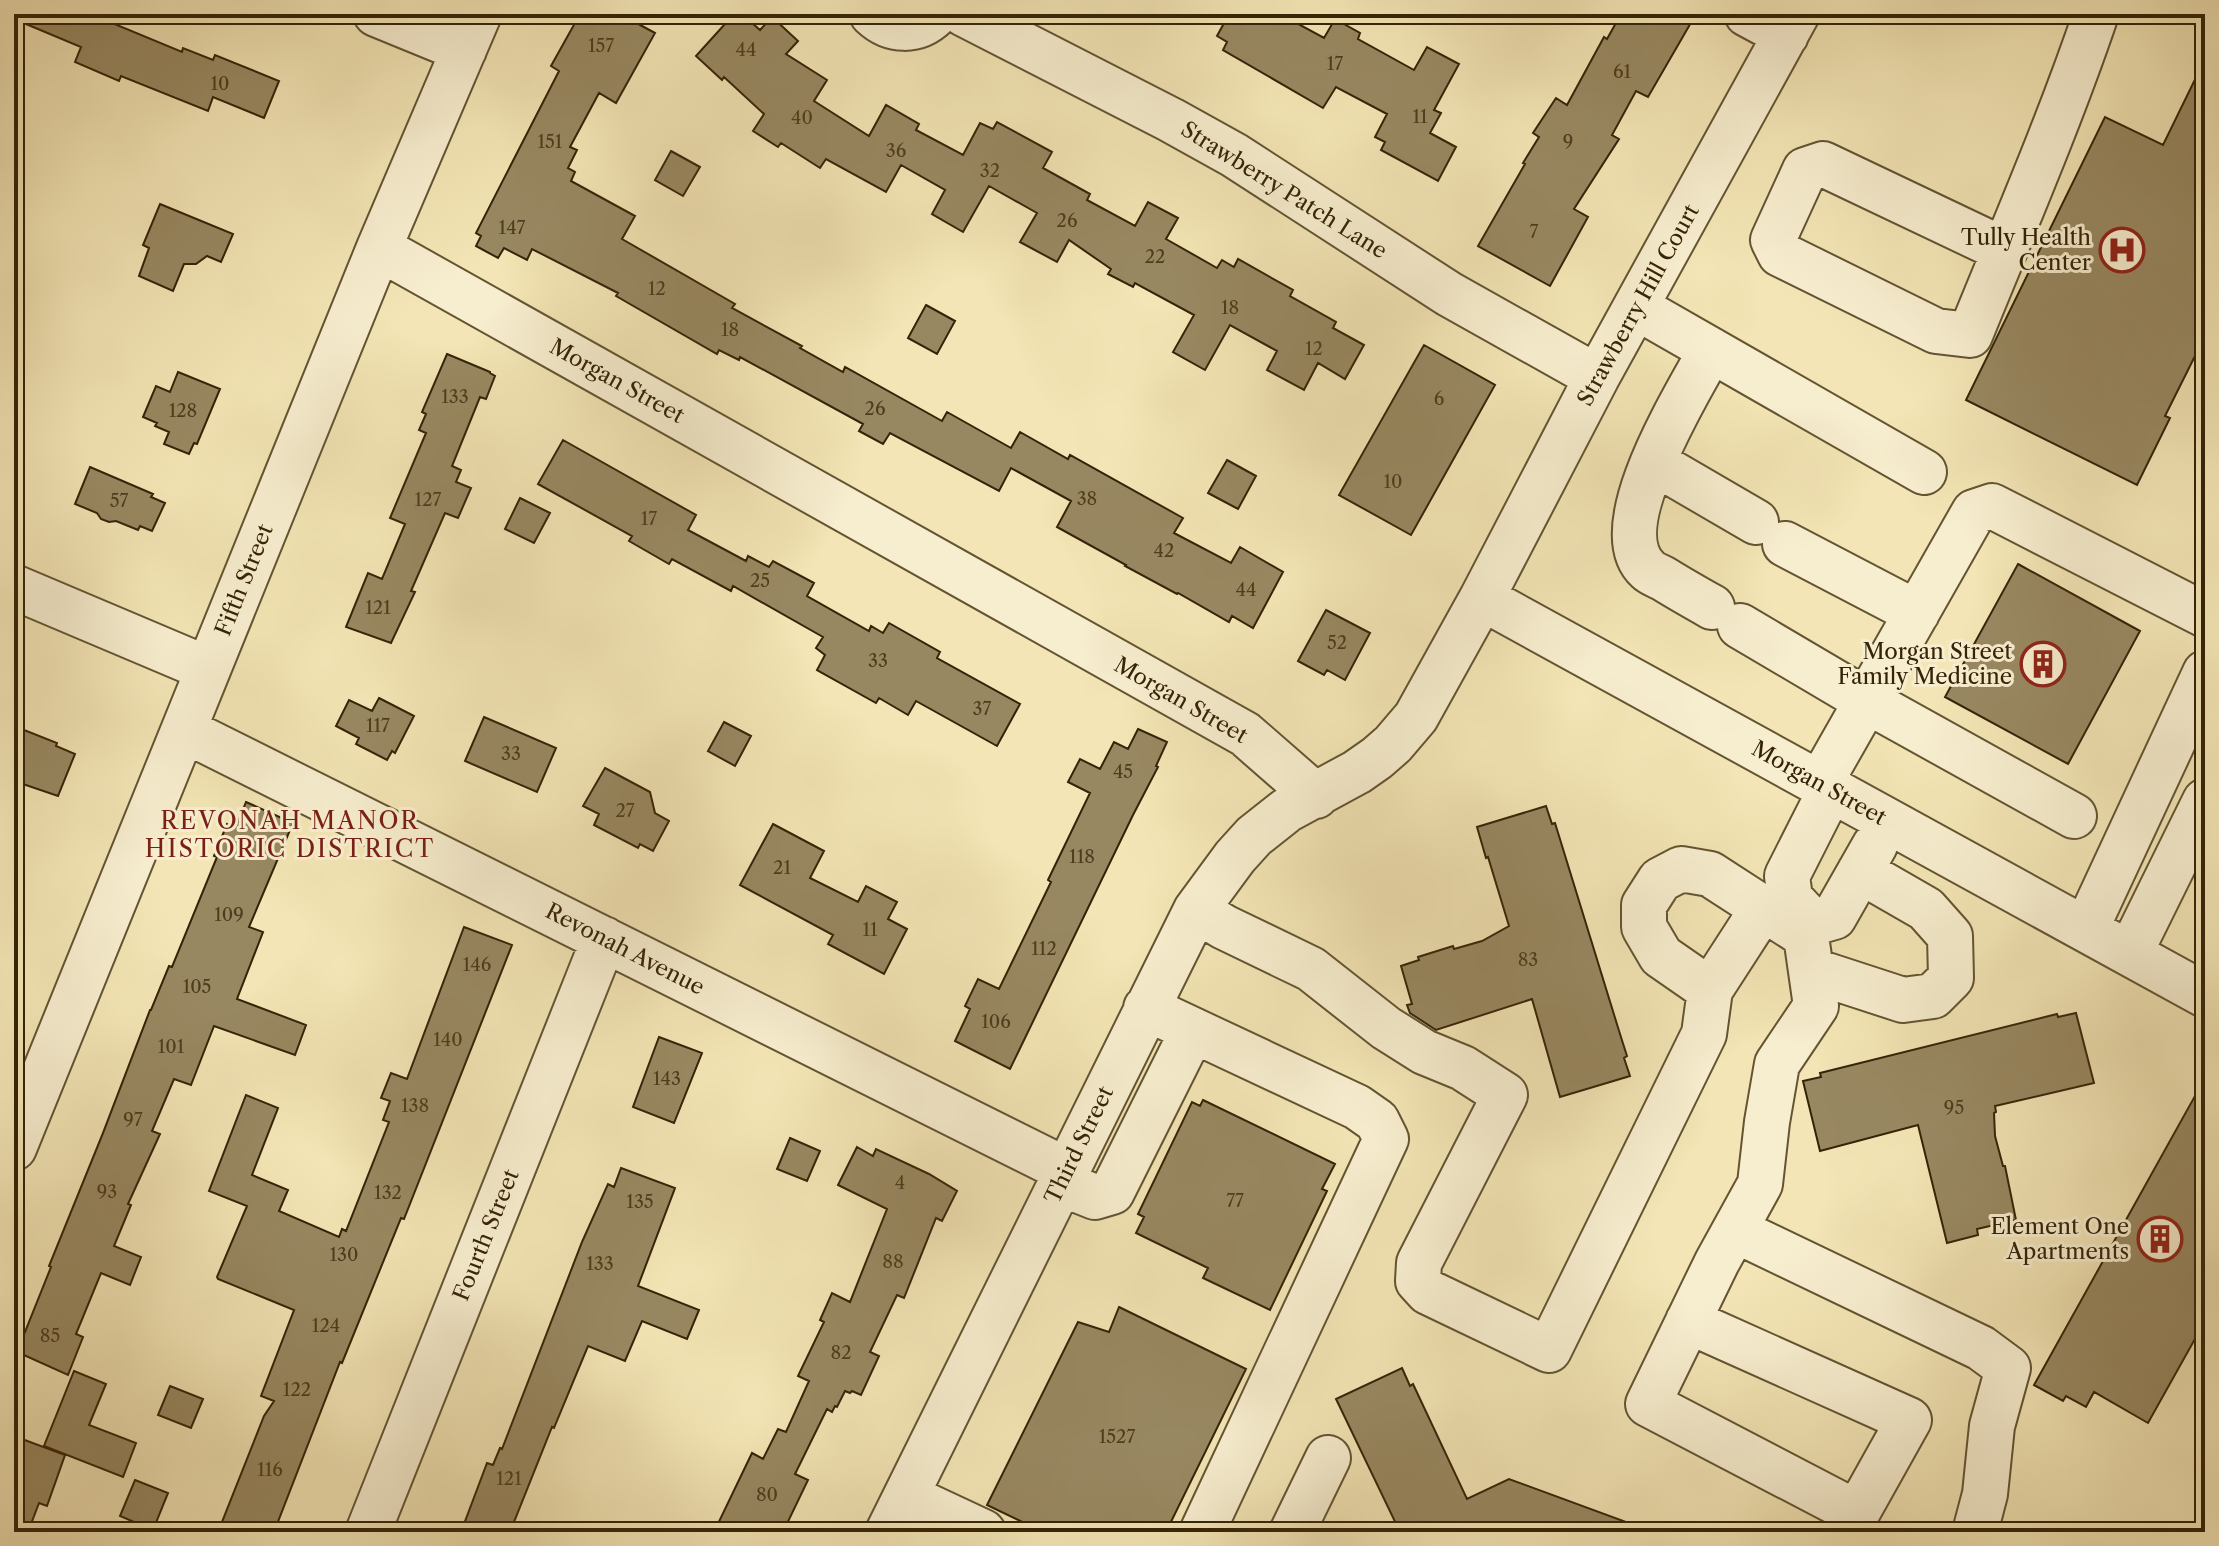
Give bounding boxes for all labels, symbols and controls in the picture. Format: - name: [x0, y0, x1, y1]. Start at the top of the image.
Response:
- house number: 157: [588, 35, 614, 57]
- house number: 44: [736, 39, 756, 61]
- house number: 17: [1327, 53, 1343, 75]
- house number: 61: [1613, 61, 1631, 83]
- house number: 10: [211, 73, 229, 95]
- house number: 11: [1412, 106, 1428, 128]
- house number: 40: [791, 107, 813, 129]
- street label: Strawberry Patch Lane: [1176, 116, 1392, 264]
- house number: 151: [538, 131, 563, 153]
- house number: 9: [1563, 131, 1573, 153]
- house number: 36: [886, 140, 906, 162]
- house number: 32: [980, 160, 1000, 182]
- street label: Strawberry Hill Court: [1571, 199, 1705, 411]
- house number: 26: [1057, 210, 1077, 232]
- house number: 147: [499, 217, 526, 239]
- house number: 7: [1530, 221, 1539, 243]
- place label: Tully Health Center: [1961, 224, 2091, 276]
- hospital icon: Tully Health Center: [2098, 226, 2146, 274]
- house number: 22: [1145, 246, 1165, 268]
- house number: 12: [648, 278, 666, 300]
- house number: 18: [1221, 297, 1239, 319]
- house number: 18: [721, 319, 739, 341]
- street label: Morgan Street: [545, 333, 689, 429]
- house number: 12: [1305, 338, 1323, 360]
- house number: 133: [441, 386, 469, 408]
- house number: 6: [1434, 388, 1444, 410]
- house number: 26: [865, 398, 885, 420]
- house number: 128: [169, 400, 197, 422]
- house number: 10: [1384, 471, 1402, 493]
- house number: 38: [1077, 488, 1097, 510]
- house number: 127: [415, 489, 442, 511]
- house number: 57: [110, 490, 128, 512]
- house number: 17: [641, 508, 657, 530]
- street label: Fifth Street: [209, 520, 279, 640]
- house number: 42: [1154, 540, 1174, 562]
- house number: 25: [750, 570, 770, 592]
- house number: 44: [1236, 579, 1256, 601]
- house number: 121: [365, 597, 391, 619]
- house number: 52: [1327, 632, 1347, 654]
- place label: Morgan Street Family Medicine: [1837, 638, 2012, 690]
- building icon: Morgan Street Family Medicine: [2019, 640, 2067, 688]
- house number: 33: [868, 650, 888, 672]
- street label: Morgan Street: [1110, 651, 1253, 749]
- house number: 37: [973, 698, 992, 720]
- house number: 117: [366, 715, 390, 737]
- street label: Morgan Street: [1747, 735, 1891, 831]
- house number: 33: [501, 743, 521, 765]
- house number: 45: [1113, 761, 1133, 783]
- house number: 27: [615, 800, 635, 822]
- district label: REVONAH MANOR HISTORIC DISTRICT: [145, 806, 435, 863]
- house number: 118: [1069, 846, 1095, 868]
- house number: 21: [773, 857, 791, 879]
- street label: Revonah Avenue: [541, 897, 709, 1001]
- house number: 109: [214, 904, 244, 926]
- house number: 11: [862, 919, 878, 941]
- house number: 112: [1031, 938, 1057, 960]
- house number: 83: [1518, 949, 1538, 971]
- house number: 146: [463, 954, 491, 976]
- house number: 105: [183, 976, 211, 998]
- house number: 106: [981, 1011, 1011, 1033]
- house number: 140: [433, 1029, 463, 1051]
- house number: 101: [158, 1036, 185, 1058]
- house number: 143: [653, 1068, 681, 1090]
- street label: Third Street: [1039, 1082, 1119, 1208]
- house number: 138: [401, 1095, 429, 1117]
- house number: 95: [1944, 1097, 1964, 1119]
- house number: 97: [123, 1109, 143, 1131]
- street label: Fourth Street: [447, 1165, 525, 1305]
- house number: 4: [895, 1172, 905, 1194]
- house number: 93: [97, 1181, 117, 1203]
- house number: 132: [374, 1182, 402, 1204]
- house number: 77: [1226, 1190, 1244, 1212]
- house number: 135: [626, 1191, 654, 1213]
- place label: Element One Apartments: [1990, 1213, 2129, 1265]
- building icon: Element One Apartments: [2136, 1215, 2184, 1263]
- house number: 130: [330, 1244, 358, 1266]
- house number: 88: [882, 1251, 904, 1273]
- house number: 133: [586, 1253, 614, 1275]
- house number: 124: [312, 1315, 340, 1337]
- house number: 85: [40, 1325, 60, 1347]
- house number: 82: [830, 1342, 852, 1364]
- house number: 122: [283, 1379, 311, 1401]
- house number: 1527: [1099, 1426, 1135, 1448]
- house number: 116: [257, 1459, 283, 1481]
- house number: 121: [496, 1468, 522, 1490]
- house number: 80: [756, 1484, 778, 1506]

